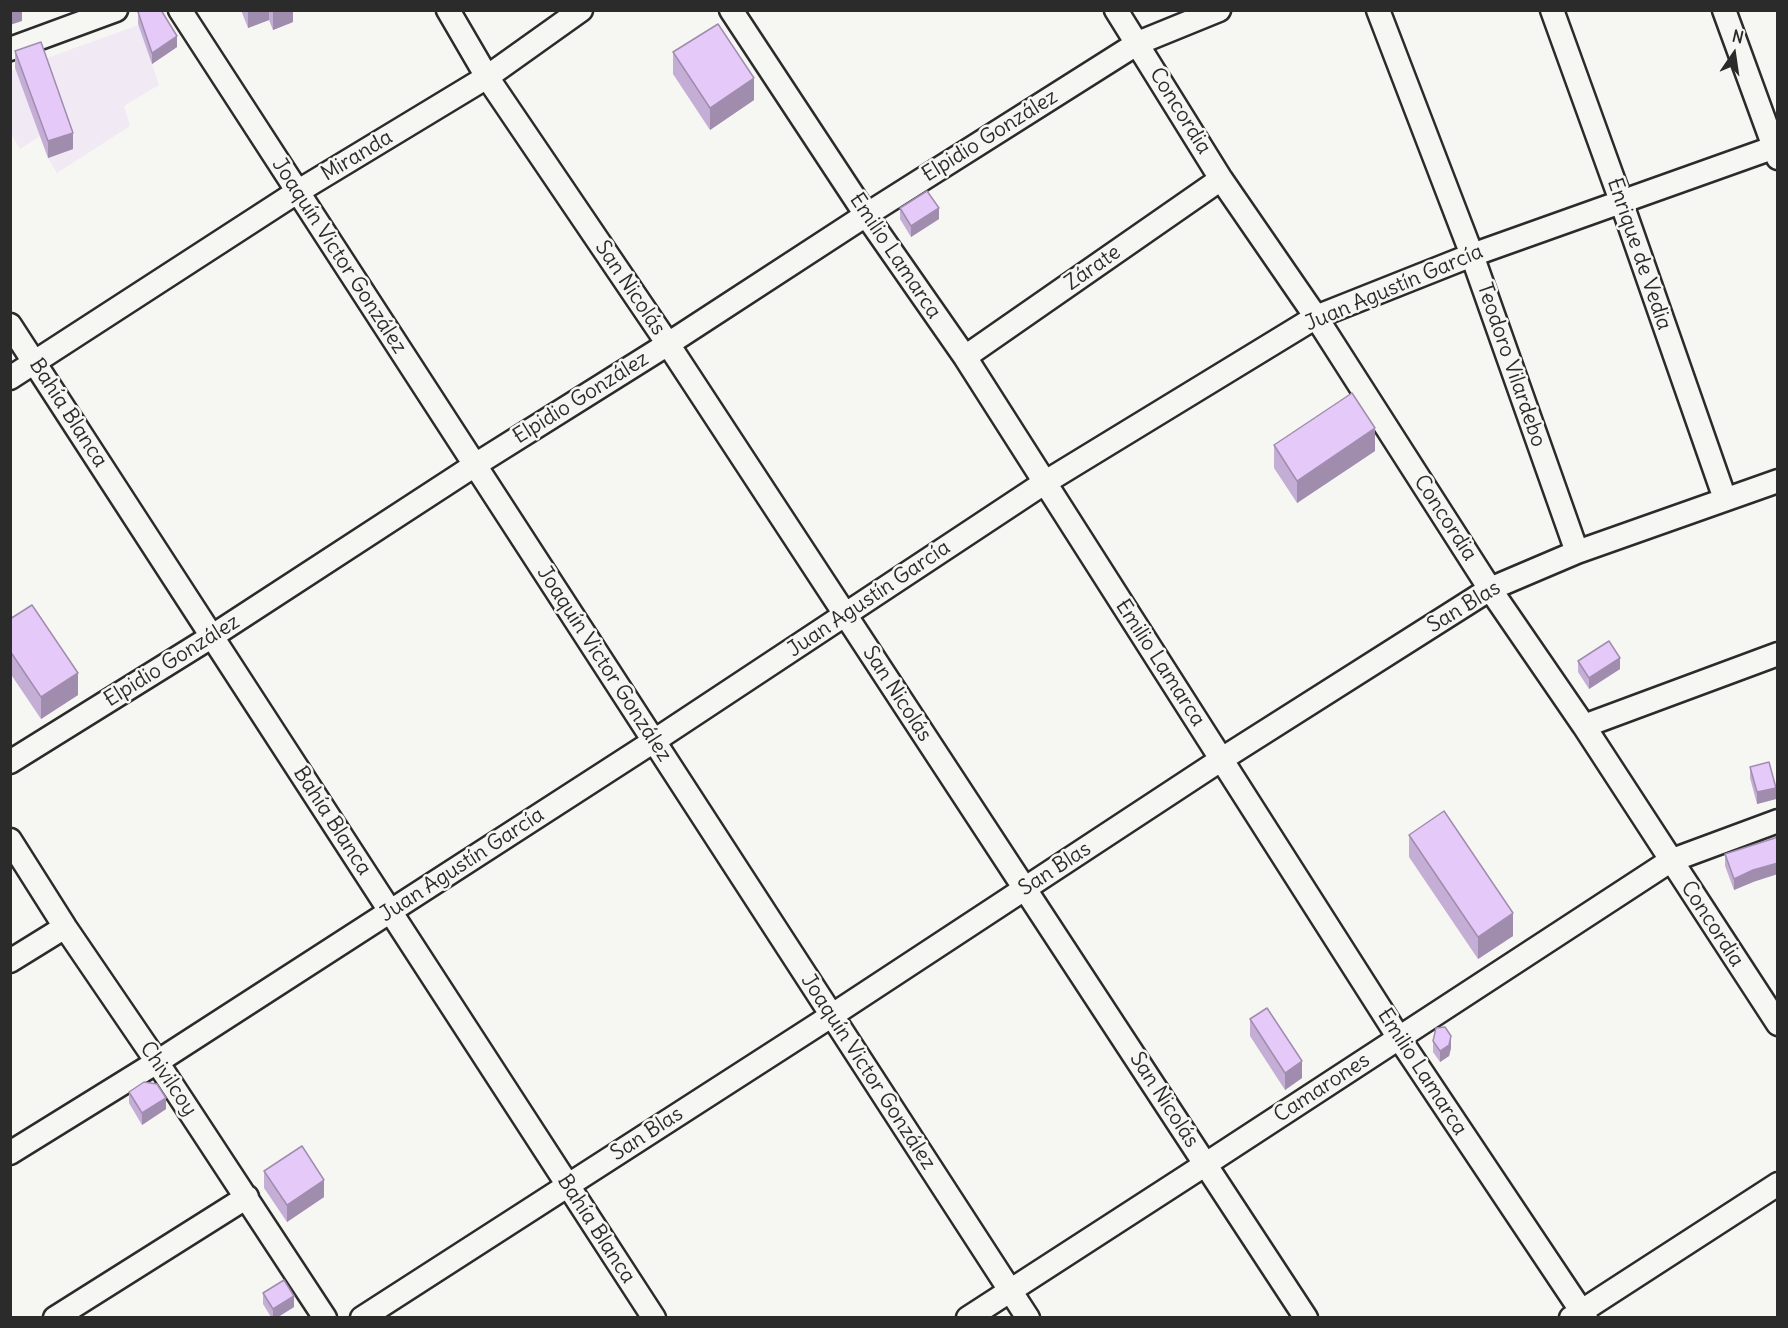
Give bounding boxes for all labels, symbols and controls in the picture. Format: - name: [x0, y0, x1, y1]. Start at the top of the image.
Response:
- north arrow: [1704, 24, 1764, 84]
- text: N: [1730, 25, 1746, 47]
- street label: Concordia: [1144, 63, 1216, 159]
- street label: Elpidio González: [918, 84, 1062, 188]
- street label: Miranda: [317, 125, 397, 187]
- street label: Joaquín Victor González: [266, 153, 412, 359]
- street label: Enrique de Vedia: [1601, 175, 1677, 333]
- street label: Emilio Lamarca: [844, 188, 946, 324]
- street label: San Nicolás: [589, 236, 671, 340]
- street label: Juan Agustín García: [1301, 239, 1487, 337]
- street label: Zárate: [1060, 240, 1126, 296]
- street label: Teodoro Vilardebo: [1471, 280, 1551, 450]
- street label: Elpidio González: [509, 346, 653, 450]
- street label: Bahía Blanca: [23, 354, 113, 472]
- street label: Concordia: [1408, 470, 1482, 566]
- street label: Juan Agustín García: [783, 535, 955, 663]
- street label: Joaquín Victor González: [531, 561, 677, 767]
- street label: San Blas: [1423, 575, 1505, 639]
- street label: Emilio Lamarca: [1110, 595, 1210, 731]
- street label: Elpidio González: [100, 609, 244, 713]
- street label: San Nicolás: [857, 642, 937, 746]
- street label: Bahía Blanca: [287, 762, 377, 880]
- street label: Juan Agustín García: [375, 802, 549, 928]
- street label: San Blas: [1014, 836, 1096, 902]
- street label: Concordia: [1675, 876, 1749, 972]
- street label: Joaquín Victor González: [795, 969, 941, 1175]
- street label: Emilio Lamarca: [1372, 1004, 1472, 1140]
- street label: Chivilcoy: [134, 1037, 202, 1121]
- street label: San Nicolás: [1124, 1048, 1204, 1152]
- street label: Camarones: [1269, 1048, 1375, 1128]
- street label: San Blas: [606, 1101, 688, 1167]
- street label: Bahía Blanca: [551, 1170, 641, 1288]

